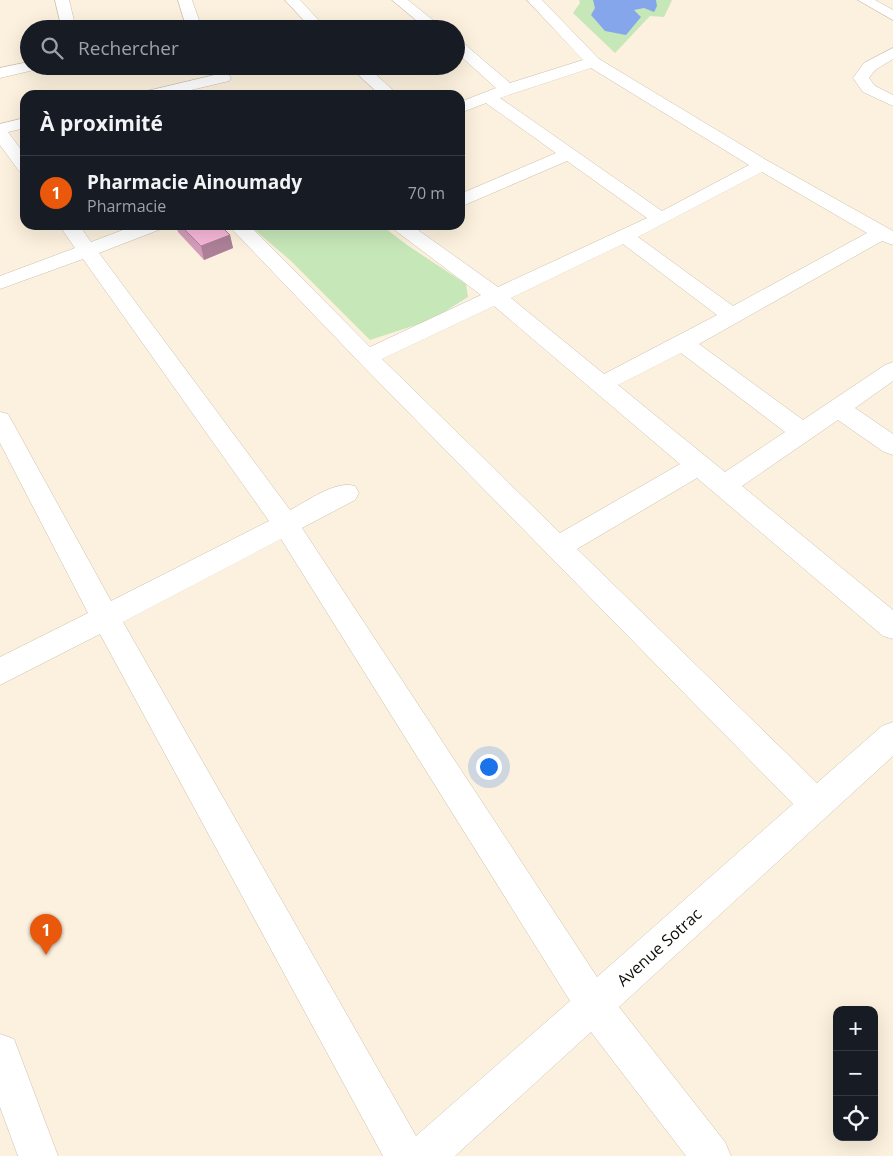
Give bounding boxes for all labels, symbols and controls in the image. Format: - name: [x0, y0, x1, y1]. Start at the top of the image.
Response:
- search box: [20, 20, 465, 75]
- icon: search: [38, 34, 66, 62]
- text: Rechercher: [78, 35, 179, 61]
- text: À proximité: [40, 109, 163, 137]
- text: Pharmacie Ainoumady: [87, 169, 302, 195]
- text: 1: [51, 182, 61, 204]
- text: 70 m: [408, 182, 445, 204]
- text: Pharmacie: [87, 195, 166, 217]
- your location: [476, 754, 502, 780]
- street label: Avenue Sotrac: [612, 903, 706, 991]
- pin: 1: [30, 914, 62, 955]
- map controls: [833, 1006, 878, 1141]
- button: +: [833, 1006, 878, 1051]
- button: −: [833, 1051, 878, 1096]
- button: locate: [833, 1096, 878, 1141]

